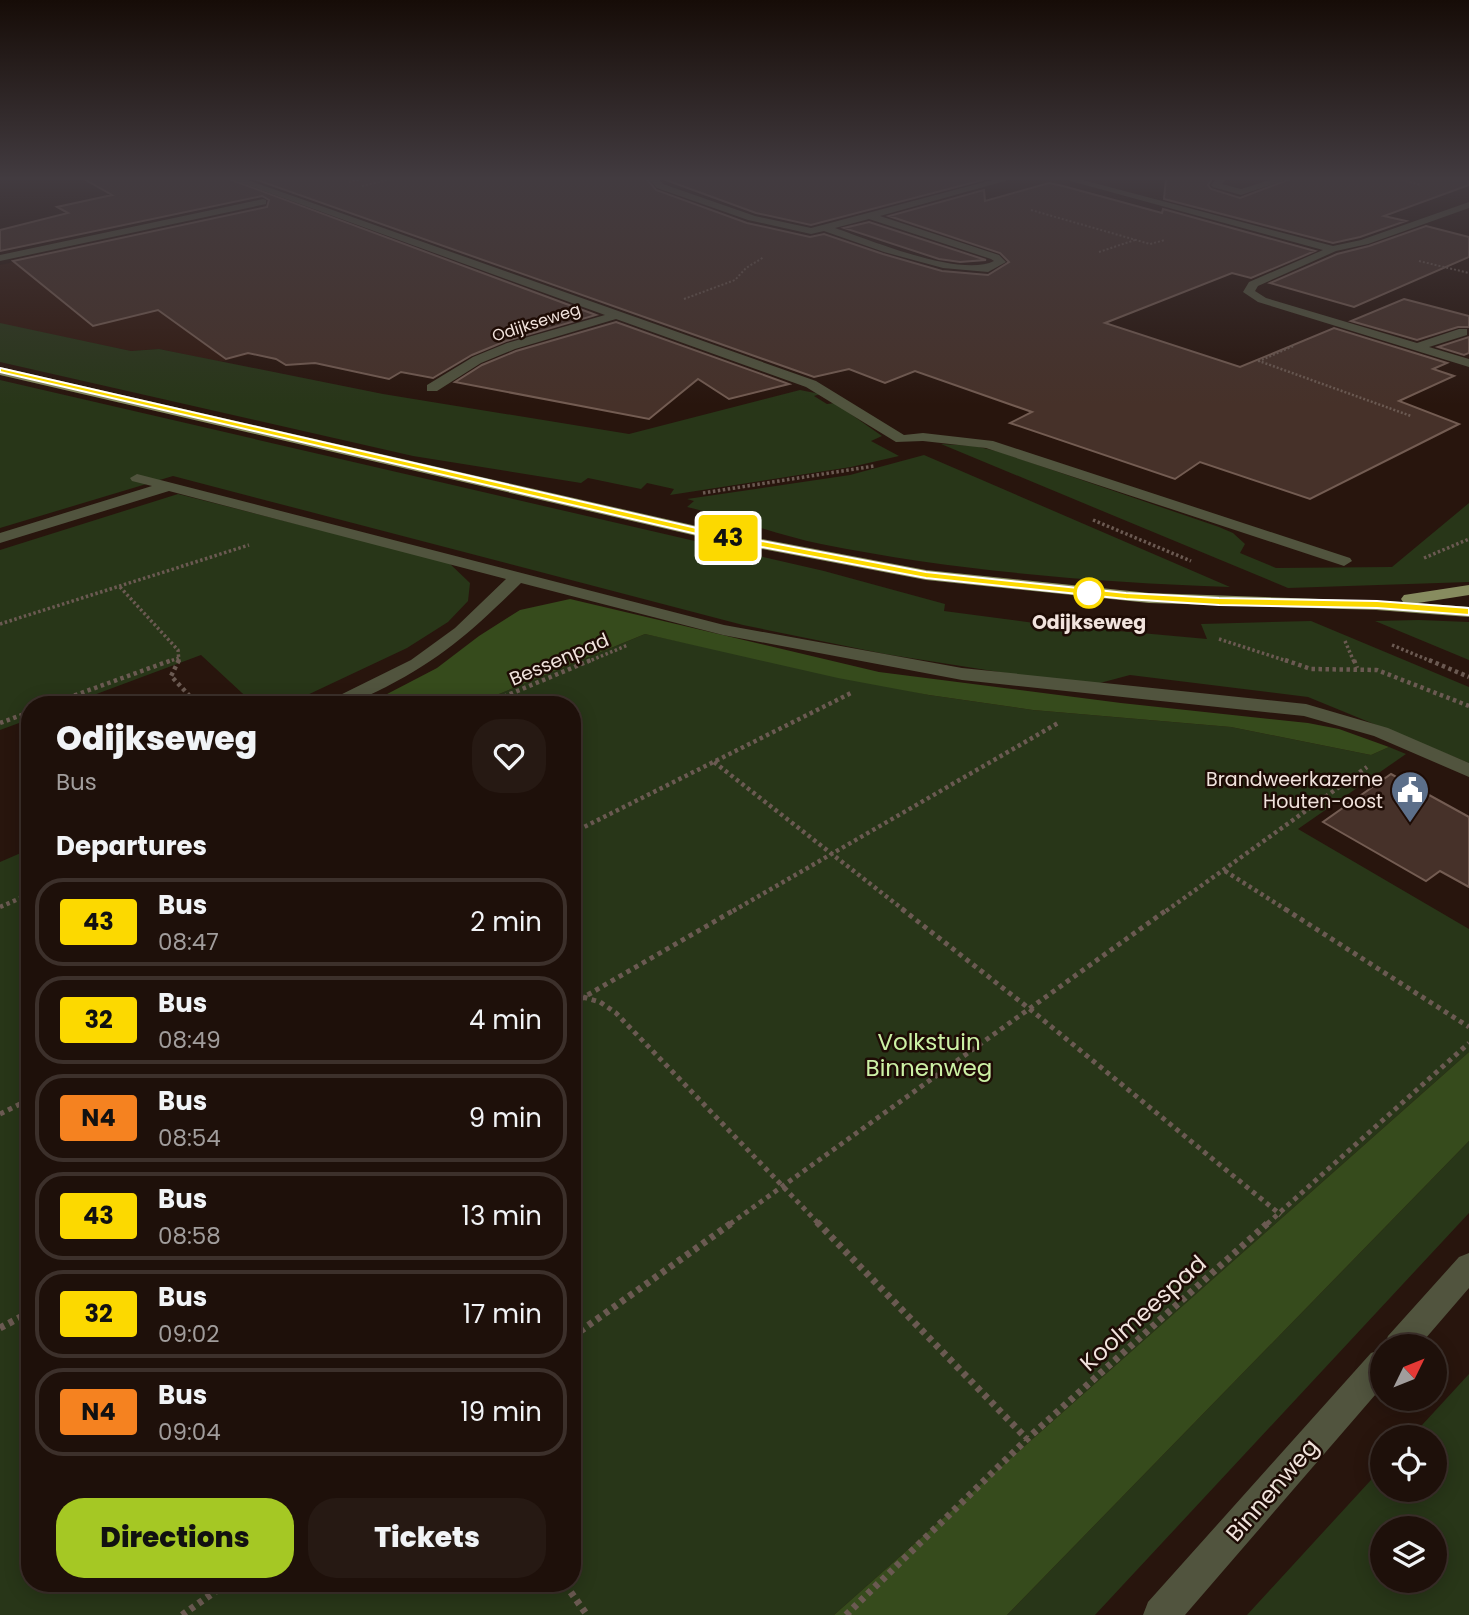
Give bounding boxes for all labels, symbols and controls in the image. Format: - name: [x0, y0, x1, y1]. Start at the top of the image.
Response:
- street label: Odijkseweg: [489, 297, 583, 348]
- line badge: 43: [696, 515, 760, 561]
- text: 43: [713, 521, 743, 554]
- marker: Odijkseweg: [1074, 578, 1104, 608]
- place label: Odijkseweg: [1032, 609, 1146, 636]
- street label: Bessenpad: [505, 626, 613, 693]
- text: Odijkseweg: [56, 715, 257, 762]
- button: heart: [472, 719, 546, 793]
- text: Bus: [56, 766, 97, 798]
- place label: Brandweerkazerne Houten-oost: [1206, 766, 1383, 815]
- public building icon: Brandweerkazerne Houten-oost: [1389, 769, 1431, 824]
- text: Departures: [56, 828, 207, 864]
- text: Bus: [158, 887, 207, 923]
- text: 2 min: [470, 904, 542, 940]
- text: 43: [83, 905, 114, 938]
- text: 08:47: [158, 926, 219, 958]
- text: Bus: [158, 985, 207, 1021]
- text: 4 min: [469, 1002, 542, 1038]
- text: 32: [84, 1003, 113, 1036]
- text: 08:49: [158, 1024, 221, 1056]
- park label: Volkstuin Binnenweg: [866, 1026, 992, 1084]
- text: Bus: [158, 1083, 207, 1119]
- text: 9 min: [469, 1100, 542, 1136]
- text: N4: [81, 1101, 116, 1134]
- text: 08:54: [158, 1122, 221, 1154]
- text: Bus: [158, 1181, 207, 1217]
- text: 13 min: [462, 1198, 542, 1234]
- text: 43: [83, 1199, 114, 1232]
- text: 08:58: [158, 1220, 221, 1252]
- street label: Koolmeespad: [1073, 1248, 1213, 1378]
- text: Bus: [158, 1279, 207, 1315]
- text: 17 min: [463, 1296, 542, 1332]
- text: 32: [84, 1297, 113, 1330]
- text: 09:02: [158, 1318, 220, 1350]
- north arrow: [1370, 1334, 1447, 1410]
- map controls: [1370, 1334, 1447, 1593]
- text: Bus: [158, 1377, 207, 1413]
- text: 19 min: [461, 1394, 542, 1430]
- text: N4: [81, 1395, 116, 1428]
- text: 09:04: [158, 1416, 221, 1448]
- button: locate: [1370, 1425, 1447, 1502]
- street label: Binnenweg: [1218, 1432, 1326, 1548]
- button: Directions: [56, 1498, 294, 1578]
- button: Tickets: [308, 1498, 546, 1578]
- button: layers: [1370, 1516, 1447, 1593]

